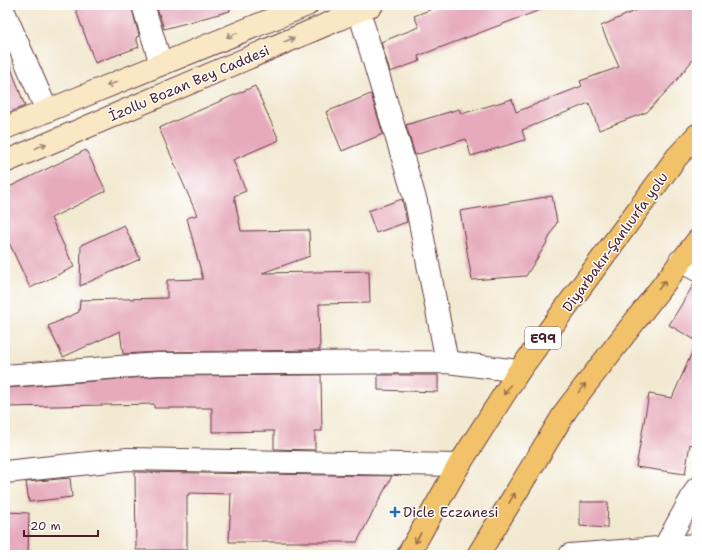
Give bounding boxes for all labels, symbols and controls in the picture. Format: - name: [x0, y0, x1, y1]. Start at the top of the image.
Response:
- one-way arrow: [227, 32, 239, 40]
- one-way arrow: [283, 36, 295, 44]
- street label: İzollu Bozan Bey Caddesi: [106, 41, 272, 125]
- one-way arrow: [106, 81, 118, 89]
- one-way arrow: [34, 142, 46, 150]
- street label: Diyarbakır-Şanlıurfa yolu: [558, 169, 672, 315]
- one-way arrow: [658, 280, 666, 291]
- road number: E99: [525, 327, 561, 349]
- one-way arrow: [578, 383, 587, 394]
- one-way arrow: [502, 385, 511, 396]
- one-way arrow: [509, 492, 517, 504]
- place label: Dicle Eczanesi: [403, 503, 499, 521]
- marker: Dicle Eczanesi: [390, 507, 400, 517]
- scale bar: [24, 512, 98, 538]
- text: 20 m: [30, 518, 61, 534]
- one-way arrow: [414, 532, 421, 544]

